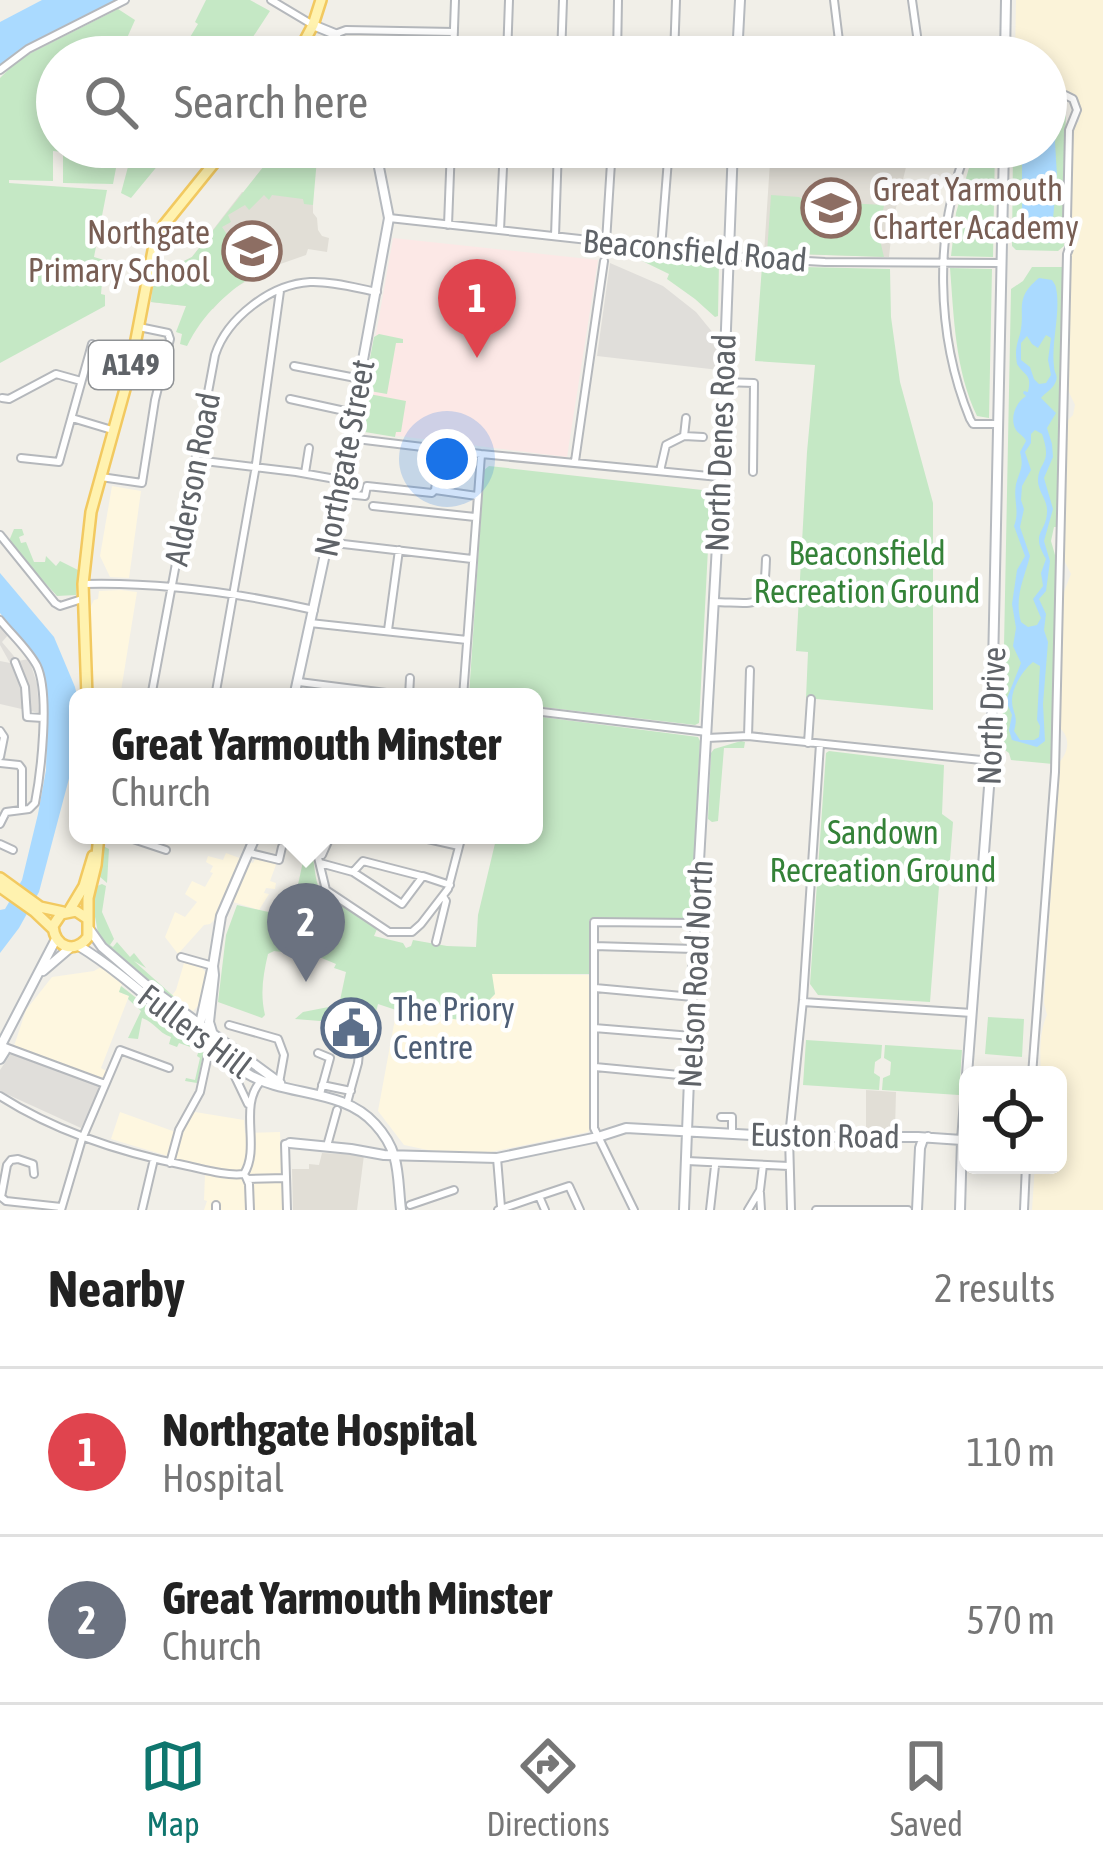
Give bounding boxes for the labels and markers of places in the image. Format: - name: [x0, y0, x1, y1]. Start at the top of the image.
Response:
- place label: Great Yarmouth Charter Academy: [873, 170, 1079, 246]
- school or university icon: Great Yarmouth Charter Academy: [800, 177, 862, 239]
- place label: Northgate Primary School: [28, 213, 210, 289]
- school or university icon: Northgate Primary School: [221, 220, 283, 282]
- pin: 1: [438, 259, 516, 358]
- pin: 2: [267, 883, 345, 982]
- place label: The Priory Centre: [393, 990, 515, 1066]
- public building icon: The Priory Centre: [320, 997, 382, 1059]

